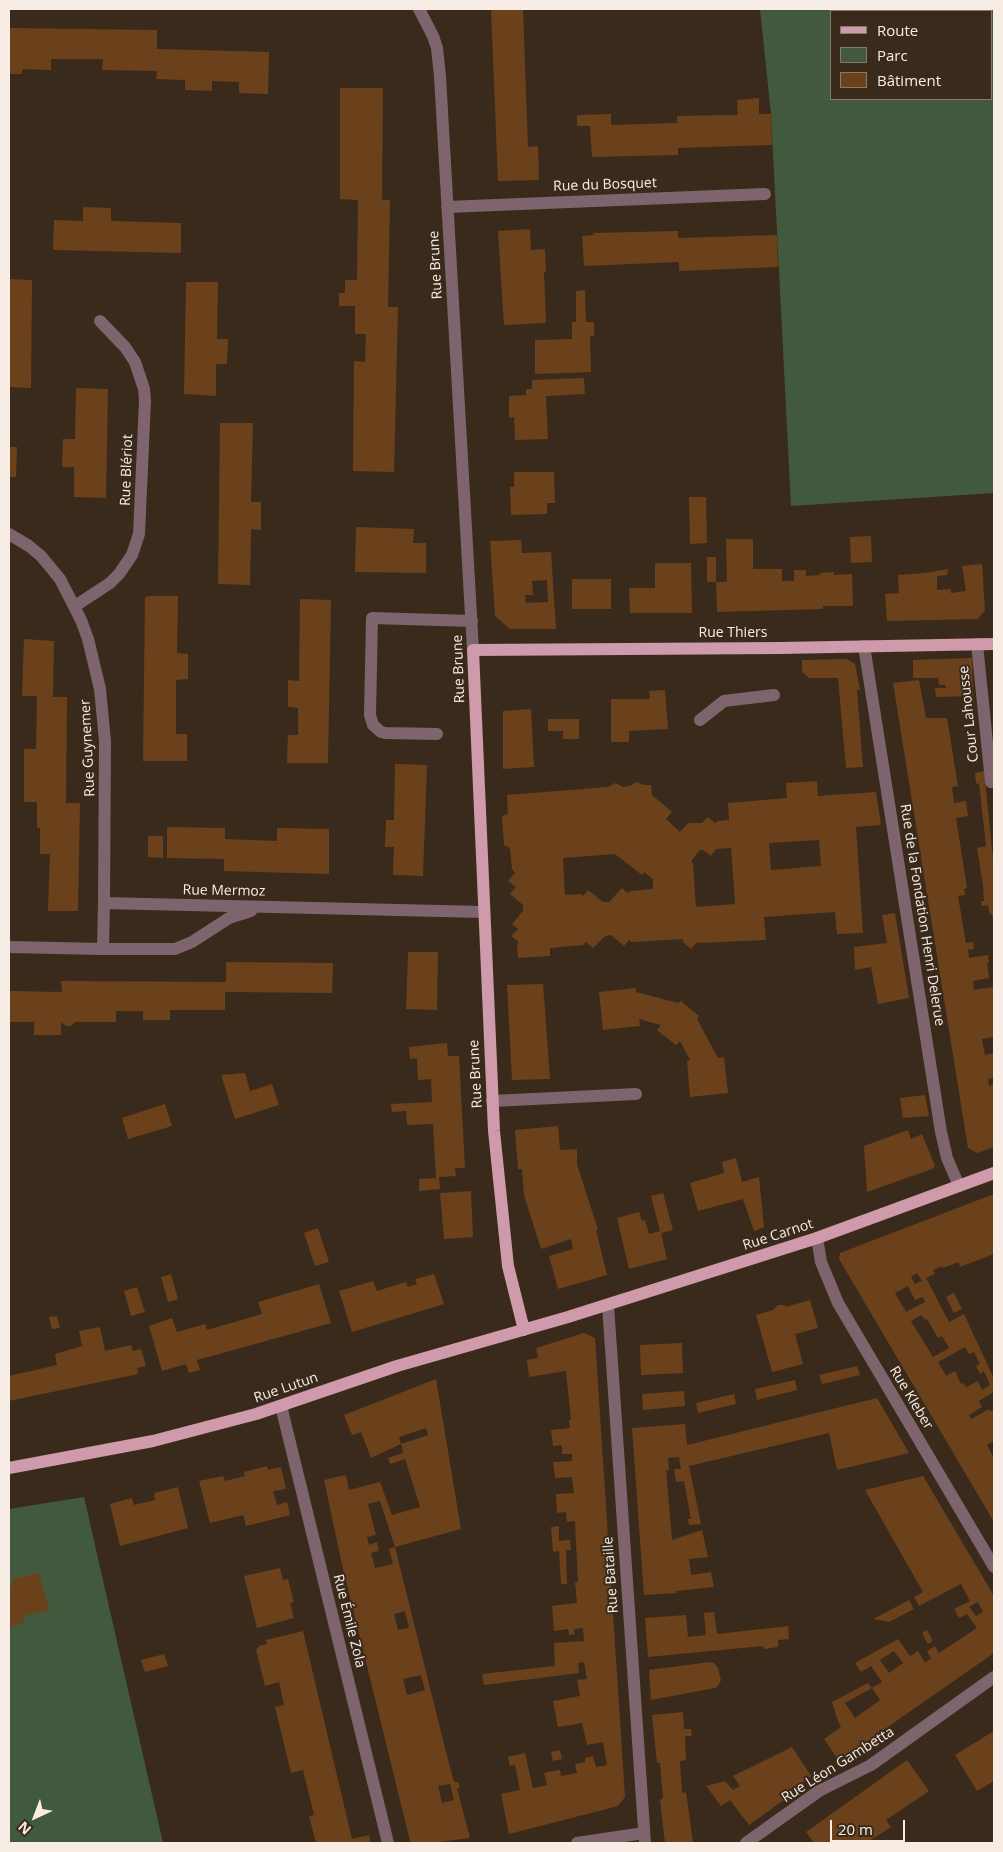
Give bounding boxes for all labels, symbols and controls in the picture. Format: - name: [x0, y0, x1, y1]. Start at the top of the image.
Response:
- legend: [830, 10, 993, 100]
- text: Route: [877, 20, 918, 40]
- text: Parc: [877, 45, 908, 65]
- text: Bâtiment: [877, 70, 941, 90]
- street label: Rue du Bosquet: [553, 175, 657, 195]
- street label: Rue Brune: [426, 230, 446, 300]
- street label: Rue Blériot: [117, 434, 137, 506]
- street label: Rue Thiers: [699, 625, 767, 641]
- street label: Rue Brune: [449, 634, 469, 704]
- street label: Cour Lahousse: [956, 665, 982, 763]
- street label: Rue Guynemer: [77, 699, 99, 797]
- street label: Rue de la Fondation Henri Delerue: [896, 803, 948, 1027]
- street label: Rue Mermoz: [182, 882, 266, 900]
- street label: Rue Brune: [466, 1039, 486, 1109]
- street label: Rue Carnot: [741, 1216, 815, 1254]
- street label: Rue Kleber: [886, 1363, 936, 1433]
- street label: Rue Lutun: [252, 1369, 320, 1407]
- street label: Rue Bataille: [600, 1536, 622, 1614]
- street label: Rue Émile Zola: [329, 1573, 369, 1669]
- street label: Rue Léon Gambetta: [779, 1724, 897, 1806]
- north arrow: [10, 1792, 60, 1842]
- scale bar: [833, 1810, 908, 1842]
- text: N: [14, 1818, 35, 1839]
- text: 20 m: [838, 1819, 873, 1839]

